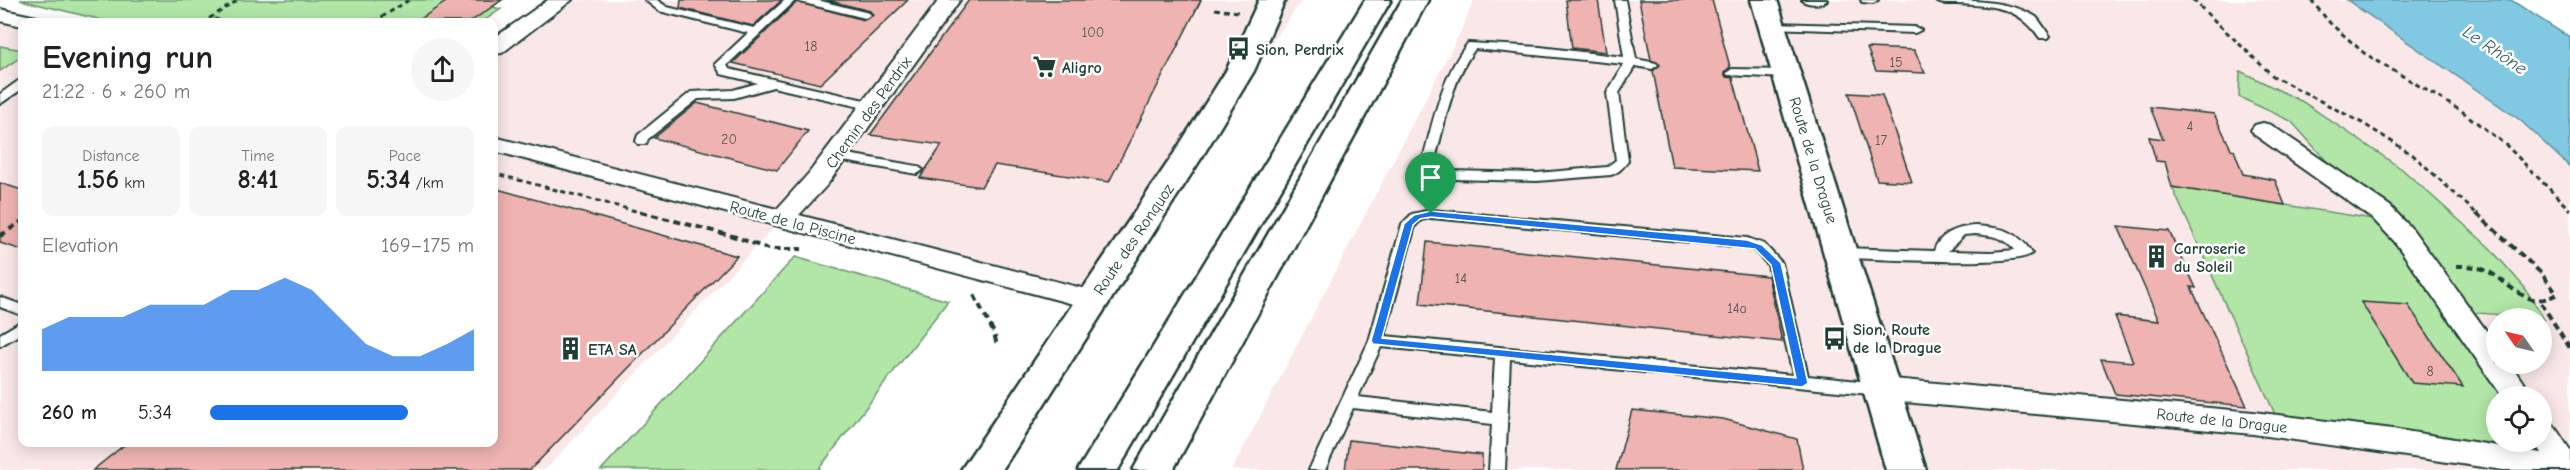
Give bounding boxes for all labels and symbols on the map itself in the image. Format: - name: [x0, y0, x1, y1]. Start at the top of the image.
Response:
- water label: Le Rhône: [2459, 21, 2531, 80]
- house number: 100: [1082, 24, 1104, 41]
- bus stop icon: Sion, Perdrix: [1225, 36, 1251, 62]
- house number: 18: [805, 38, 817, 55]
- place label: Sion, Perdrix: [1256, 41, 1344, 59]
- street label: Chemin des Perdrix: [822, 53, 916, 172]
- supermarket icon: Aligro: [1031, 54, 1057, 80]
- house number: 15: [1889, 54, 1903, 71]
- place label: Aligro: [1062, 59, 1102, 77]
- street label: Route de la Drague: [1785, 95, 1841, 226]
- house number: 4: [2187, 118, 2194, 135]
- house number: 20: [721, 131, 737, 148]
- house number: 17: [1875, 132, 1887, 149]
- pin: [1405, 152, 1456, 214]
- street label: Route des Ronquoz: [1090, 181, 1178, 298]
- street label: Route de la Piscine: [728, 197, 858, 248]
- place label: Carroserie du Soleil: [2174, 240, 2246, 276]
- building icon: Carroserie du Soleil: [2143, 244, 2169, 270]
- house number: 14: [1455, 270, 1467, 287]
- house number: 14a: [1727, 300, 1747, 317]
- north arrow: [2486, 308, 2552, 374]
- place label: Sion, Route de la Drague: [1853, 321, 1942, 357]
- bus stop icon: Sion, Route de la Drague: [1822, 325, 1848, 351]
- building icon: ETA SA: [557, 336, 583, 362]
- place label: ETA SA: [588, 341, 637, 359]
- house number: 8: [2426, 363, 2434, 380]
- street label: Route de la Drague: [2156, 405, 2288, 437]

